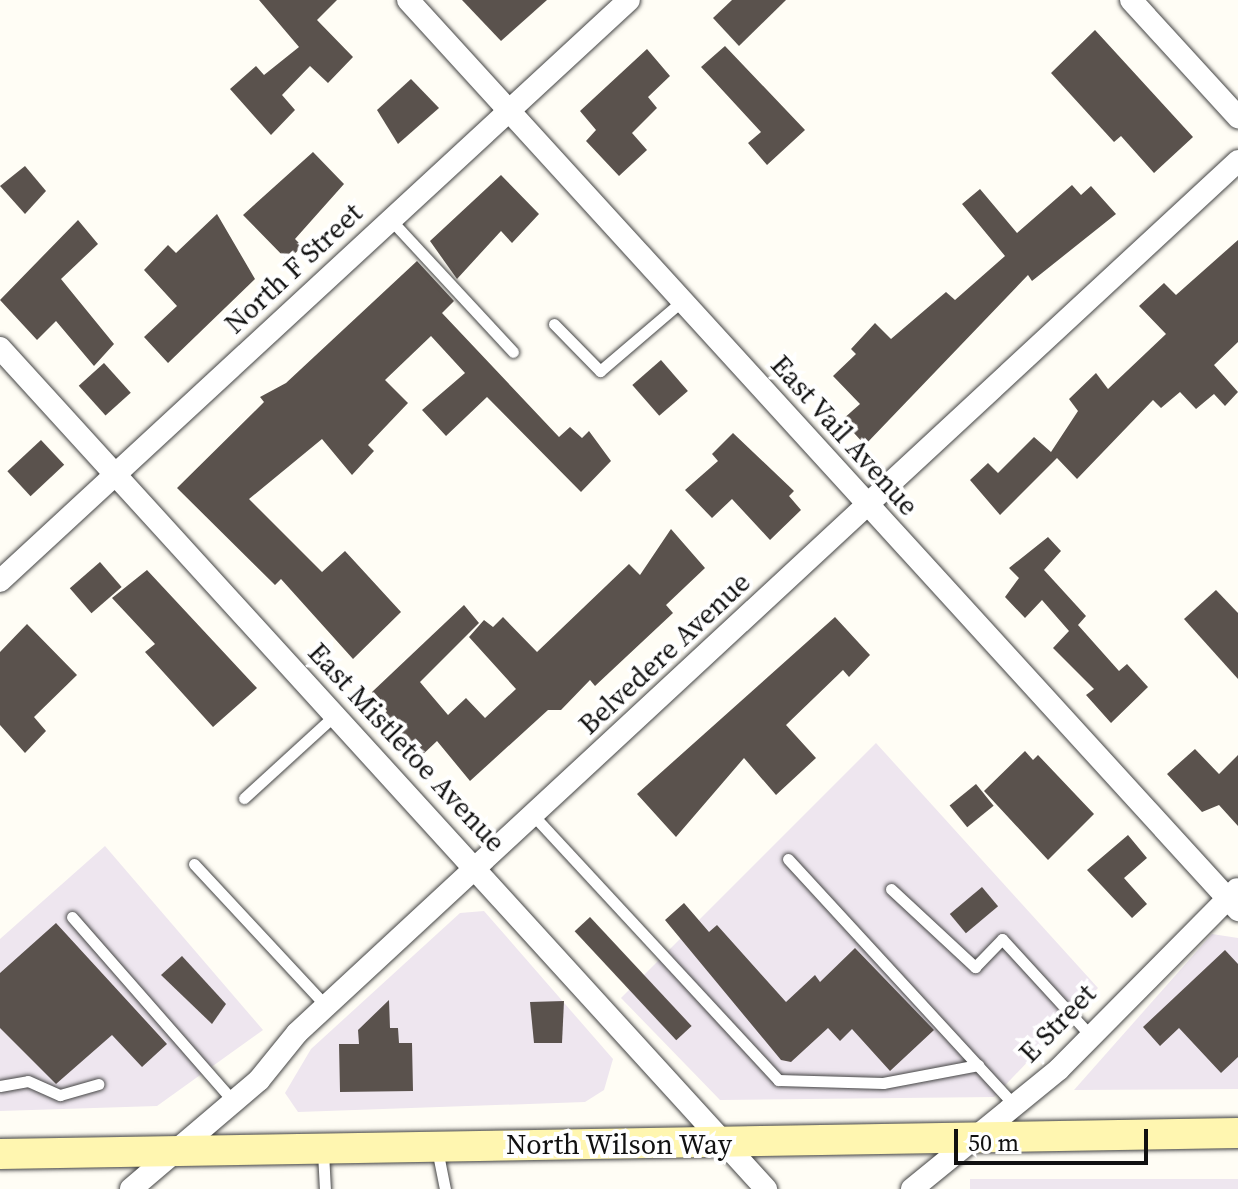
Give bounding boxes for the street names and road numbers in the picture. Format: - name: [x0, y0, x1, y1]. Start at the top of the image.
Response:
- street label: North F Street: [217, 196, 369, 340]
- street label: East Vail Avenue: [764, 348, 926, 522]
- street label: Belvedere Avenue: [571, 565, 757, 741]
- street label: East Mistletoe Avenue: [301, 635, 513, 859]
- street label: E Street: [1012, 977, 1102, 1069]
- street label: North Wilson Way: [505, 1127, 733, 1161]

